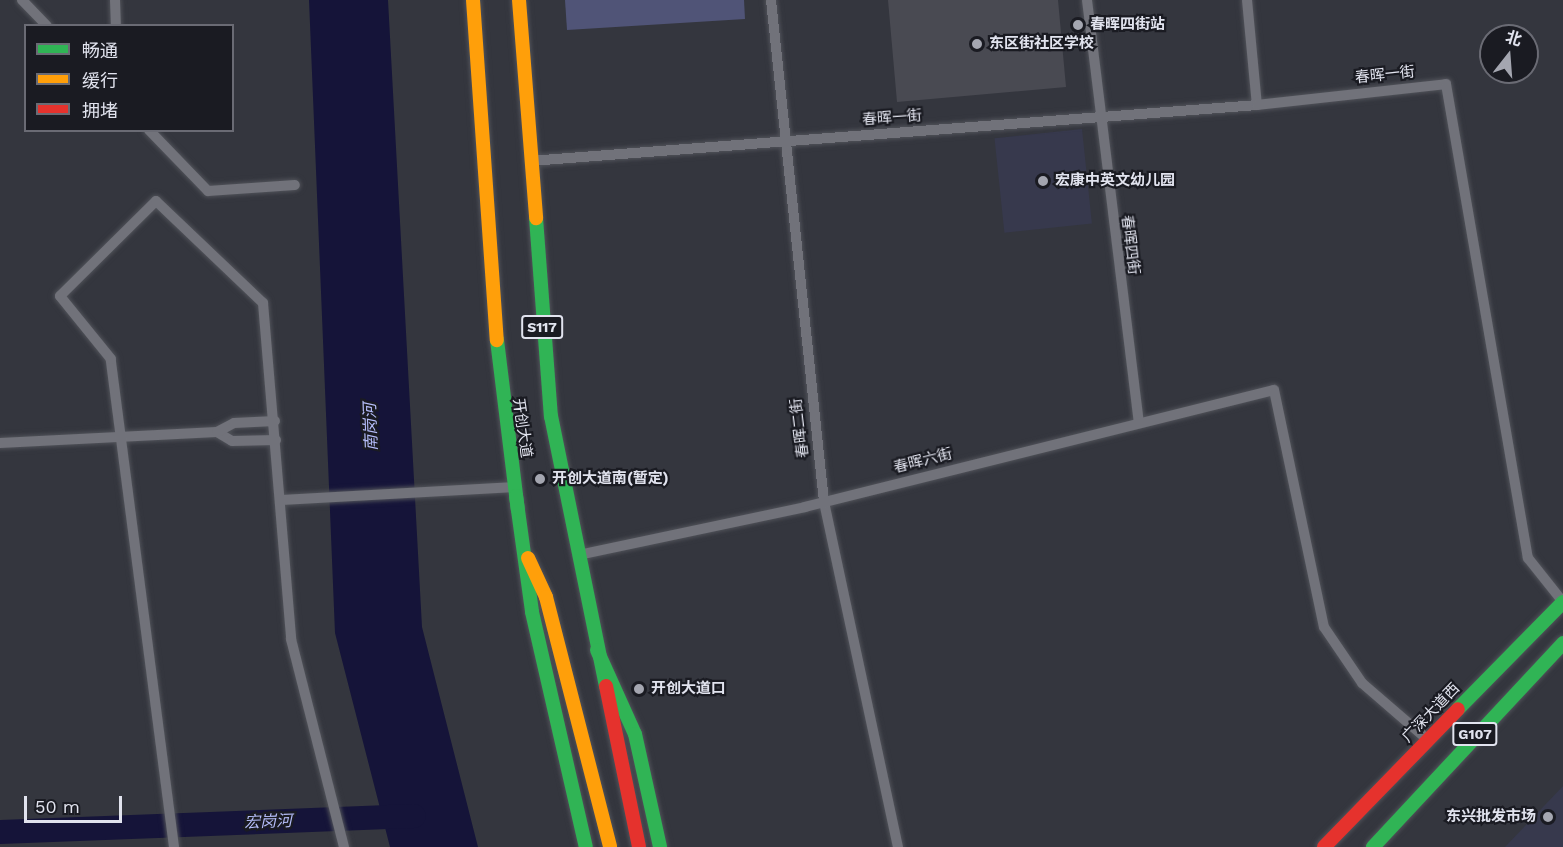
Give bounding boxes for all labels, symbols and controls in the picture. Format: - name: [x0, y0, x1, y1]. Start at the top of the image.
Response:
- place label: 春晖四街站: [1090, 16, 1165, 34]
- marker: 春晖四街站: [1071, 18, 1085, 32]
- legend: [24, 24, 234, 132]
- north arrow: [1479, 24, 1539, 84]
- text: 北: [1503, 27, 1524, 50]
- place label: 东区街社区学校: [989, 35, 1094, 53]
- marker: 东区街社区学校: [970, 37, 984, 51]
- text: 畅通: [82, 40, 118, 61]
- street label: 春晖一街: [1354, 63, 1416, 87]
- text: 缓行: [82, 70, 118, 91]
- text: 拥堵: [82, 100, 118, 121]
- street label: 春晖一街: [861, 107, 923, 129]
- place label: 宏康中英文幼儿园: [1055, 172, 1175, 190]
- marker: 宏康中英文幼儿园: [1036, 174, 1050, 188]
- street label: 春晖四街: [1117, 214, 1143, 276]
- road number: S117: [521, 316, 563, 338]
- street label: 开创大道: [509, 397, 535, 459]
- street label: 春晖二街: [787, 397, 813, 459]
- water label: 南岗河: [361, 403, 381, 451]
- street label: 春晖六街: [892, 445, 954, 477]
- place label: 开创大道南(暂定): [552, 470, 669, 488]
- marker: 开创大道南(暂定): [533, 472, 547, 486]
- place label: 开创大道口: [651, 680, 726, 698]
- street label: 广深大道西: [1398, 680, 1464, 746]
- marker: 开创大道口: [632, 682, 646, 696]
- road number: G107: [1451, 723, 1499, 745]
- scale bar: [27, 784, 124, 822]
- text: 50 m: [35, 796, 80, 817]
- place label: 东兴批发市场: [1446, 808, 1536, 826]
- marker: 东兴批发市场: [1541, 810, 1555, 824]
- water label: 宏岗河: [244, 812, 292, 832]

